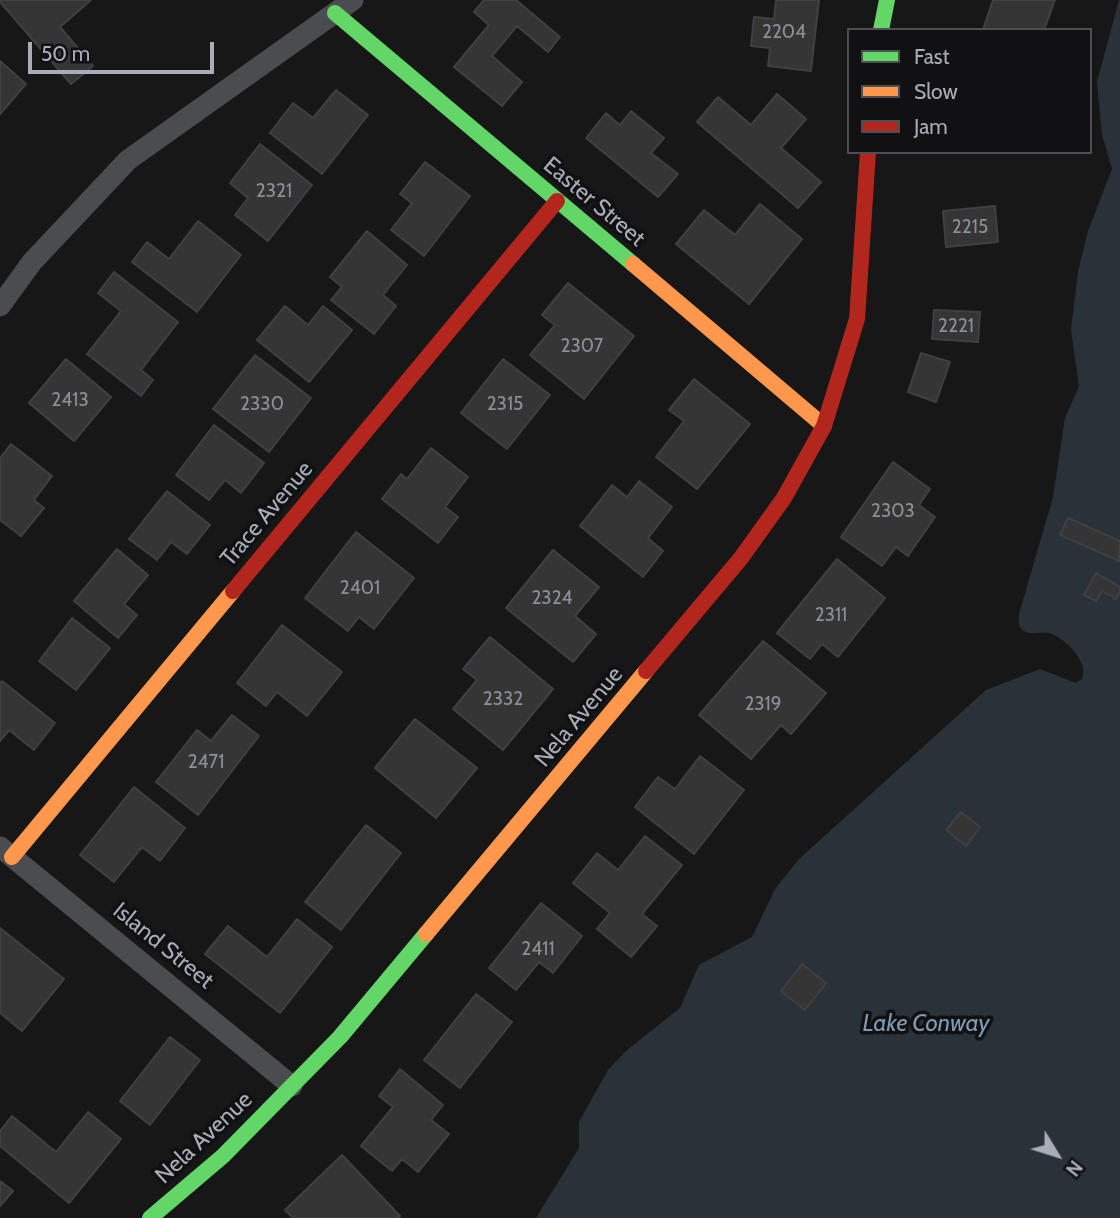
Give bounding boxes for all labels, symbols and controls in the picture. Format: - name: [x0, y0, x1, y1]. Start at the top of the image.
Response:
- house number: 2204: [762, 21, 806, 43]
- scale bar: [32, 28, 217, 72]
- legend: [847, 28, 1092, 154]
- text: 50 m: [41, 41, 90, 66]
- text: Fast: [914, 44, 950, 69]
- text: Slow: [914, 79, 958, 104]
- text: Jam: [914, 114, 948, 139]
- street label: Easter Street: [538, 151, 650, 253]
- house number: 2321: [256, 180, 292, 202]
- house number: 2215: [952, 216, 988, 238]
- house number: 2221: [938, 315, 974, 337]
- house number: 2307: [561, 335, 603, 357]
- house number: 2413: [51, 389, 89, 411]
- house number: 2330: [240, 393, 284, 415]
- house number: 2315: [487, 393, 523, 415]
- street label: Trace Avenue: [215, 456, 319, 572]
- house number: 2303: [871, 500, 915, 522]
- house number: 2401: [340, 577, 380, 599]
- house number: 2324: [531, 587, 573, 609]
- house number: 2311: [815, 604, 847, 626]
- street label: Nela Avenue: [529, 661, 629, 773]
- house number: 2332: [483, 688, 523, 710]
- house number: 2319: [744, 693, 782, 715]
- house number: 2471: [188, 751, 224, 773]
- street label: Island Street: [107, 897, 219, 995]
- house number: 2411: [521, 938, 555, 960]
- water label: Lake Conway: [862, 1010, 990, 1038]
- street label: Nela Avenue: [150, 1086, 258, 1190]
- north arrow: [1022, 1120, 1092, 1190]
- text: N: [1061, 1156, 1087, 1181]

